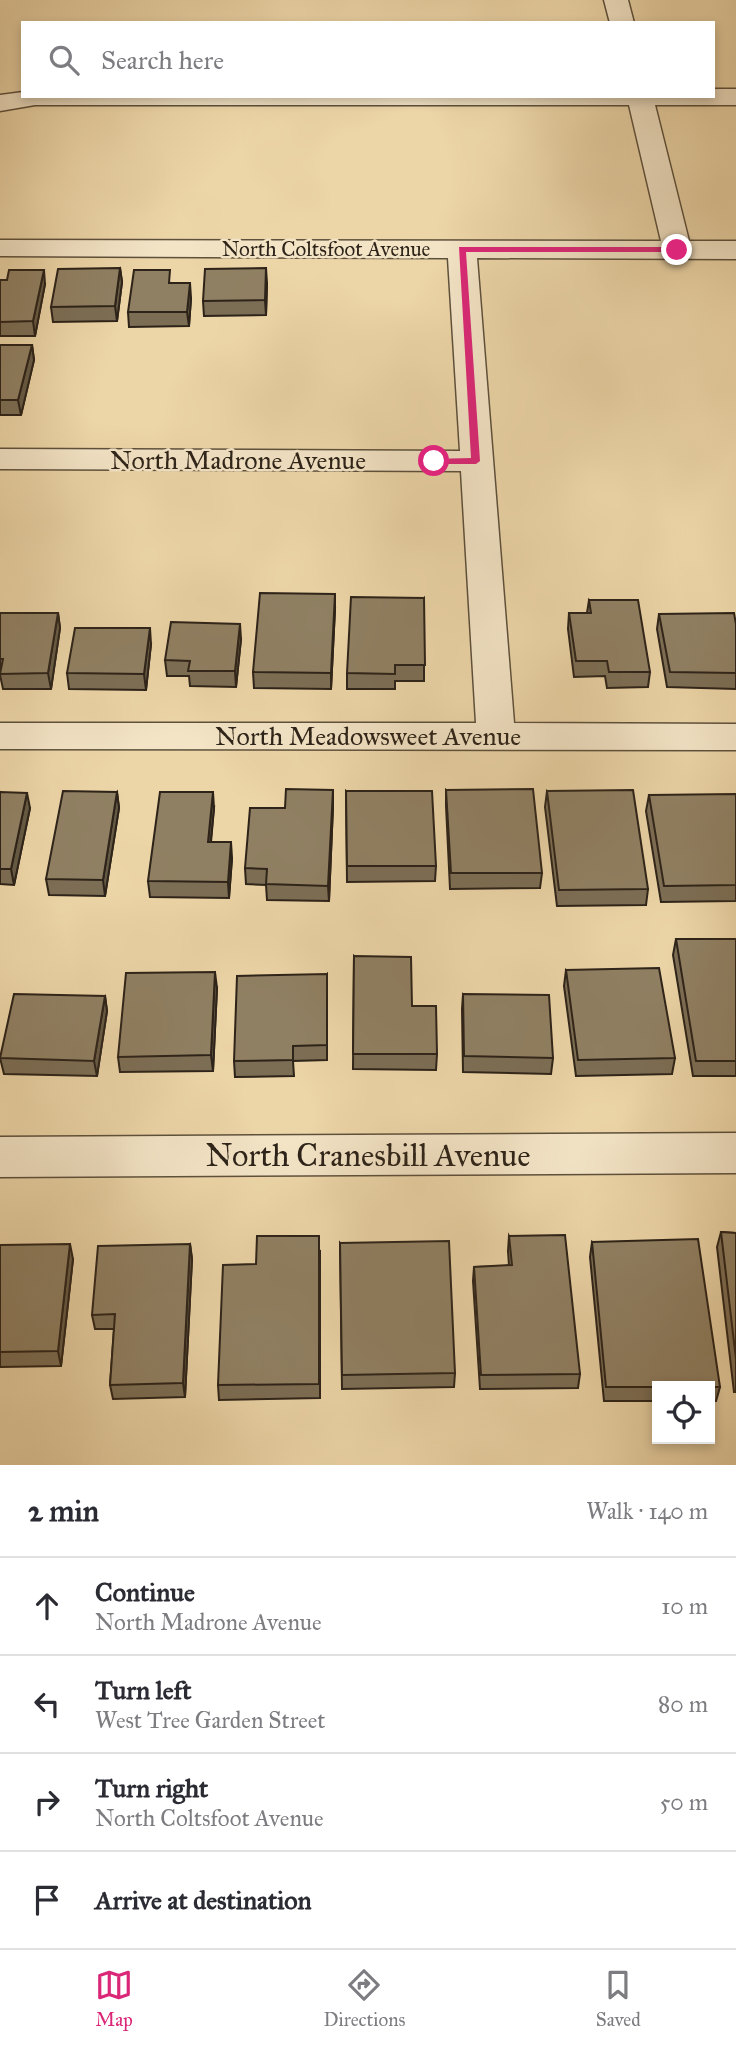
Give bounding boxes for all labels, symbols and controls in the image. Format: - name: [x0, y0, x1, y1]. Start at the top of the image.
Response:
- search box: [21, 21, 715, 98]
- icon: search: [45, 41, 83, 79]
- text: Search here: [101, 44, 224, 76]
- route end: [661, 234, 692, 265]
- street label: North Coltsfoot Avenue: [222, 236, 431, 262]
- street label: North Madrone Avenue: [110, 444, 366, 476]
- route start: [418, 445, 449, 476]
- street label: North Meadowsweet Avenue: [215, 720, 521, 752]
- street label: North Cranesbill Avenue: [206, 1136, 531, 1175]
- map controls: [652, 1381, 715, 1444]
- button: locate: [652, 1381, 715, 1444]
- text: 2 min: [28, 1493, 99, 1529]
- text: Walk · 140 m: [586, 1497, 708, 1525]
- text: Continue: [95, 1576, 195, 1608]
- icon: ahead: [28, 1587, 66, 1625]
- text: 10 m: [661, 1592, 708, 1620]
- text: North Madrone Avenue: [95, 1608, 322, 1636]
- text: Turn left: [95, 1674, 191, 1706]
- icon: left: [28, 1685, 66, 1723]
- text: 80 m: [658, 1690, 708, 1718]
- text: West Tree Garden Street: [95, 1706, 325, 1734]
- text: Turn right: [95, 1772, 208, 1804]
- icon: right: [28, 1783, 66, 1821]
- text: 50 m: [660, 1788, 708, 1816]
- text: North Coltsfoot Avenue: [95, 1804, 324, 1832]
- icon: arrive: [28, 1881, 66, 1919]
- text: Arrive at destination: [95, 1884, 312, 1916]
- tab: Map: [95, 1966, 133, 2031]
- tab: Directions: [323, 1966, 405, 2031]
- tab: Saved: [596, 1966, 641, 2031]

